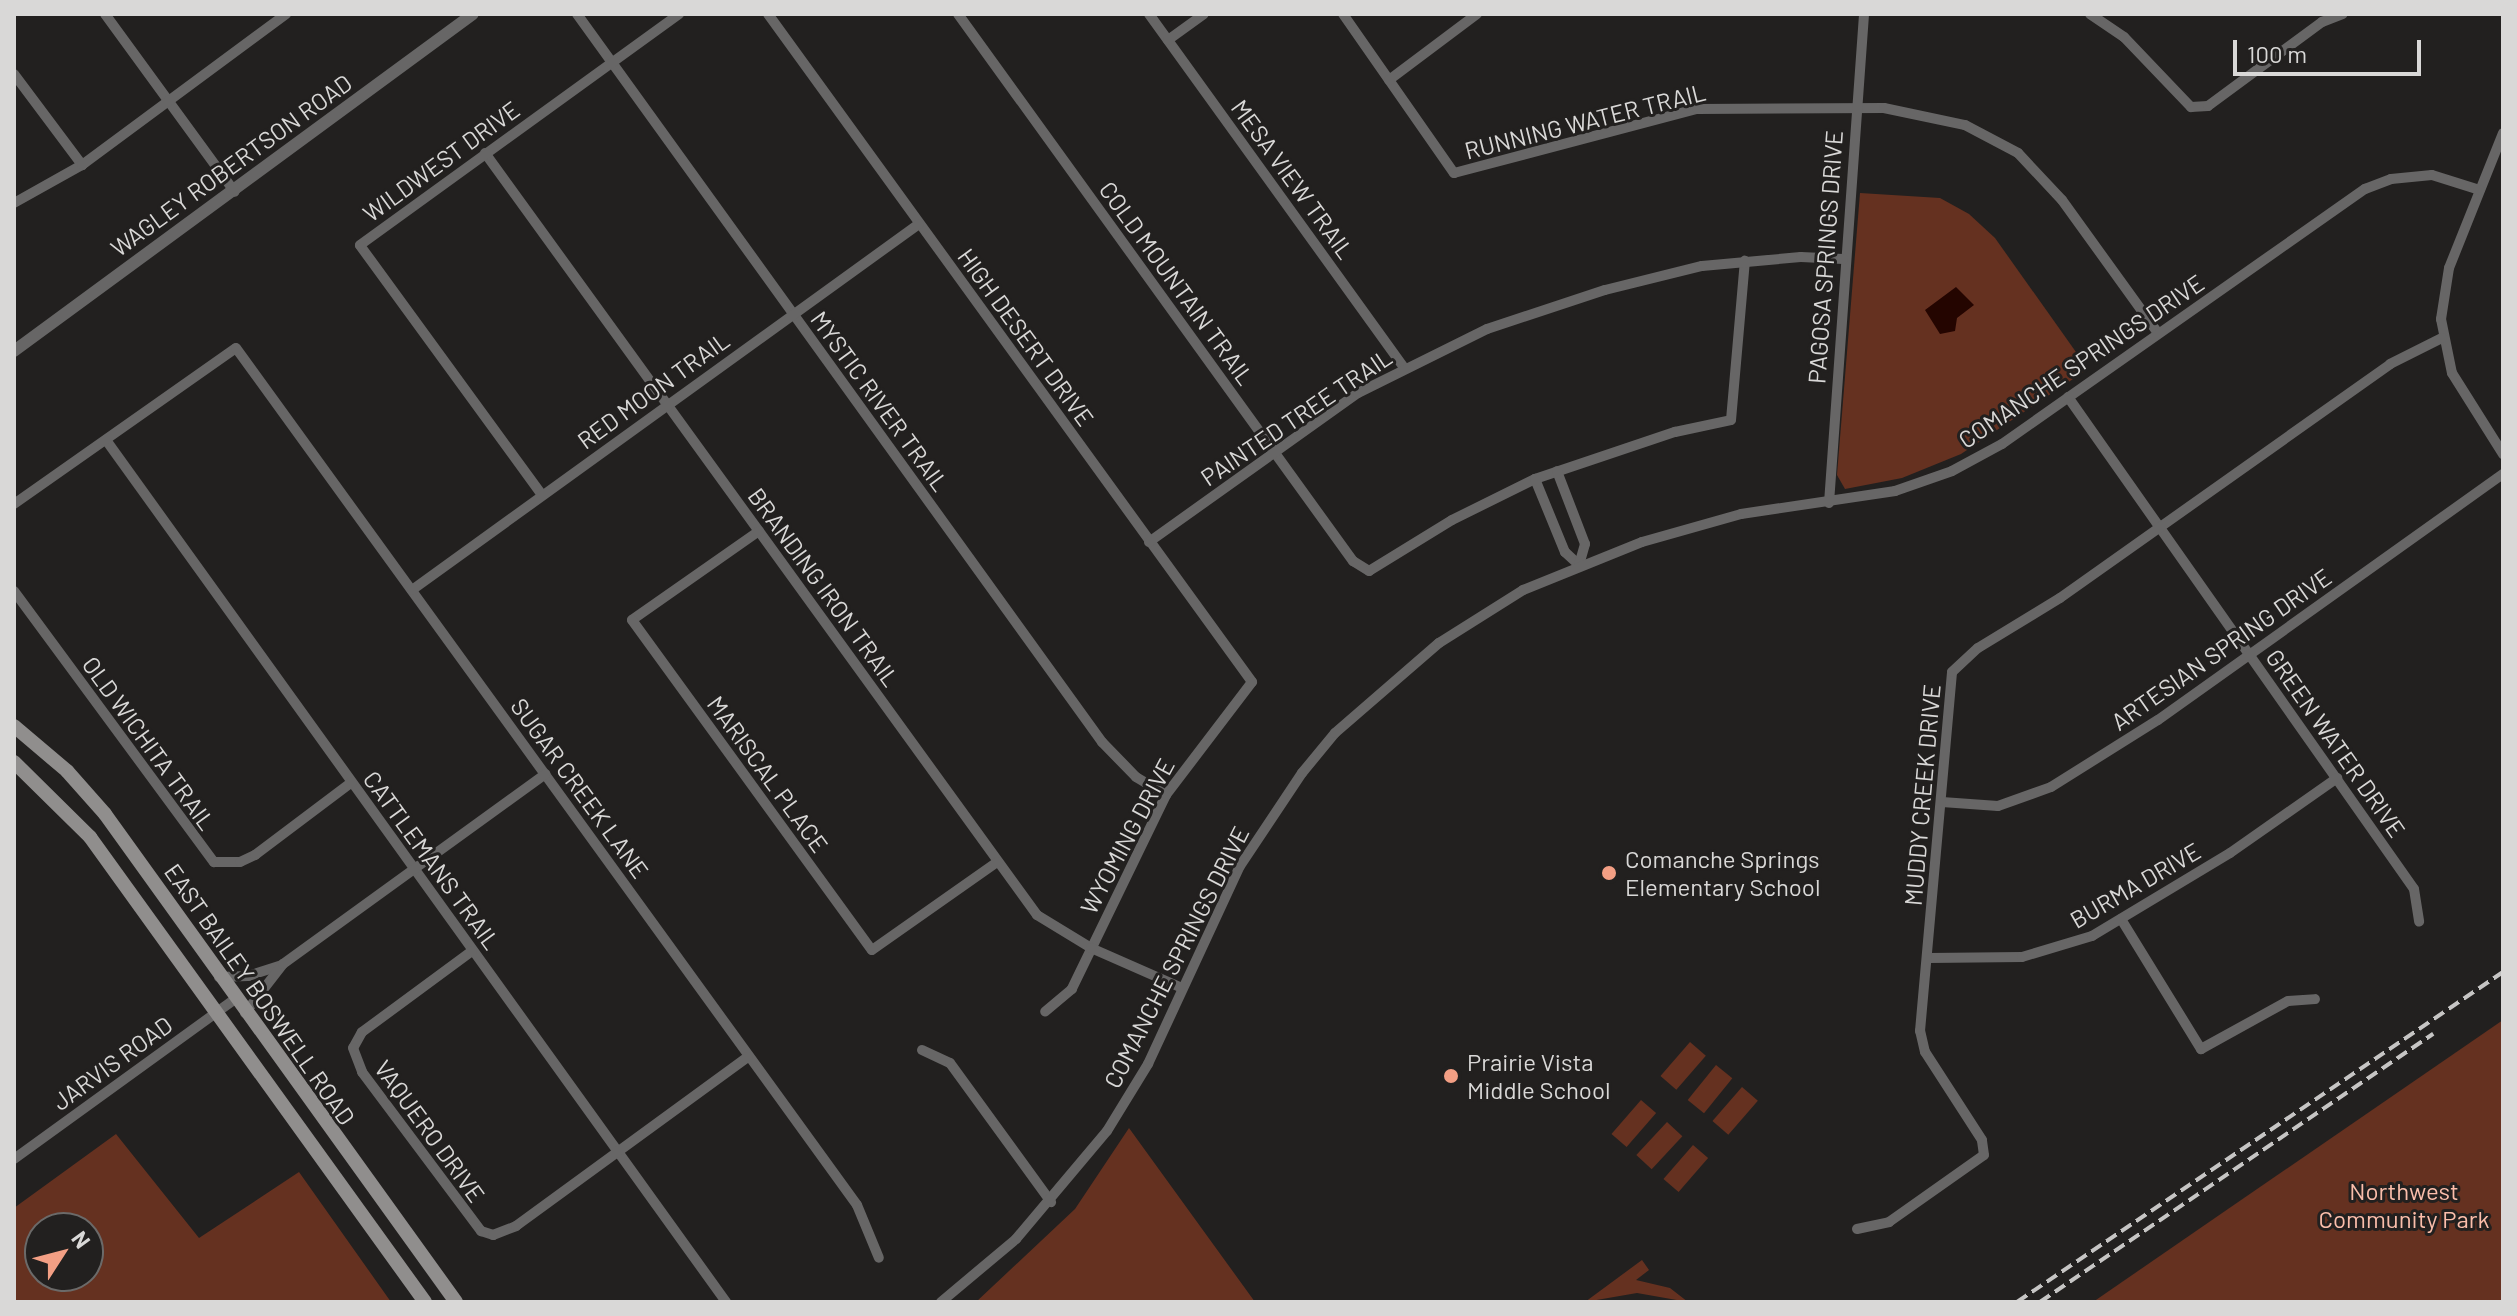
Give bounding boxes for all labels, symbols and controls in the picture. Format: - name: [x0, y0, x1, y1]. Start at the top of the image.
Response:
- scale bar: [2237, 24, 2425, 74]
- text: 100 m: [2247, 39, 2307, 68]
- street label: WAGLEY ROBERTSON ROAD: [105, 68, 357, 262]
- street label: RUNNING WATER TRAIL: [1461, 77, 1709, 165]
- street label: MESA VIEW TRAIL: [1226, 94, 1360, 264]
- street label: WILDWEST DRIVE: [357, 95, 525, 227]
- street label: PAGOSA SPRINGS DRIVE: [1802, 129, 1848, 385]
- street label: COLD MOUNTAIN TRAIL: [1094, 176, 1260, 390]
- street label: HIGH DESERT DRIVE: [952, 243, 1100, 431]
- street label: COMANCHE SPRINGS DRIVE: [1953, 268, 2209, 454]
- street label: MYSTIC RIVER TRAIL: [805, 305, 955, 497]
- street label: RED MOON TRAIL: [572, 325, 734, 455]
- street label: PAINTED TREE TRAIL: [1195, 342, 1397, 492]
- street label: BRANDING IRON TRAIL: [742, 482, 906, 692]
- street label: ARTESIAN SPRING DRIVE: [2105, 562, 2337, 736]
- street label: GREEN WATER DRIVE: [2260, 643, 2412, 843]
- street label: OLD WICHITA TRAIL: [76, 651, 222, 835]
- street label: MUDDY CREEK DRIVE: [1898, 683, 1946, 907]
- street label: MARISCAL PLACE: [702, 690, 834, 858]
- street label: SUGAR CREEK LANE: [505, 692, 655, 884]
- street label: WYOMING DRIVE: [1074, 753, 1180, 919]
- street label: CATTLEMANS TRAIL: [358, 765, 506, 955]
- street label: COMANCHE SPRINGS DRIVE: [1097, 821, 1255, 1093]
- street label: BURMA DRIVE: [2065, 836, 2205, 934]
- place label: Comanche Springs Elementary School: [1625, 845, 1820, 901]
- street label: EAST BAILEY BOSWELL ROAD: [159, 858, 361, 1130]
- marker: Comanche Springs Elementary School: [1600, 864, 1618, 882]
- street label: JARVIS ROAD: [47, 1010, 177, 1116]
- place label: Prairie Vista Middle School: [1467, 1048, 1611, 1104]
- street label: VAQUERO DRIVE: [369, 1054, 491, 1208]
- marker: Prairie Vista Middle School: [1442, 1067, 1460, 1085]
- park label: Northwest Community Park: [2319, 1177, 2489, 1233]
- north arrow: [24, 1212, 104, 1292]
- text: N: [67, 1225, 97, 1253]

